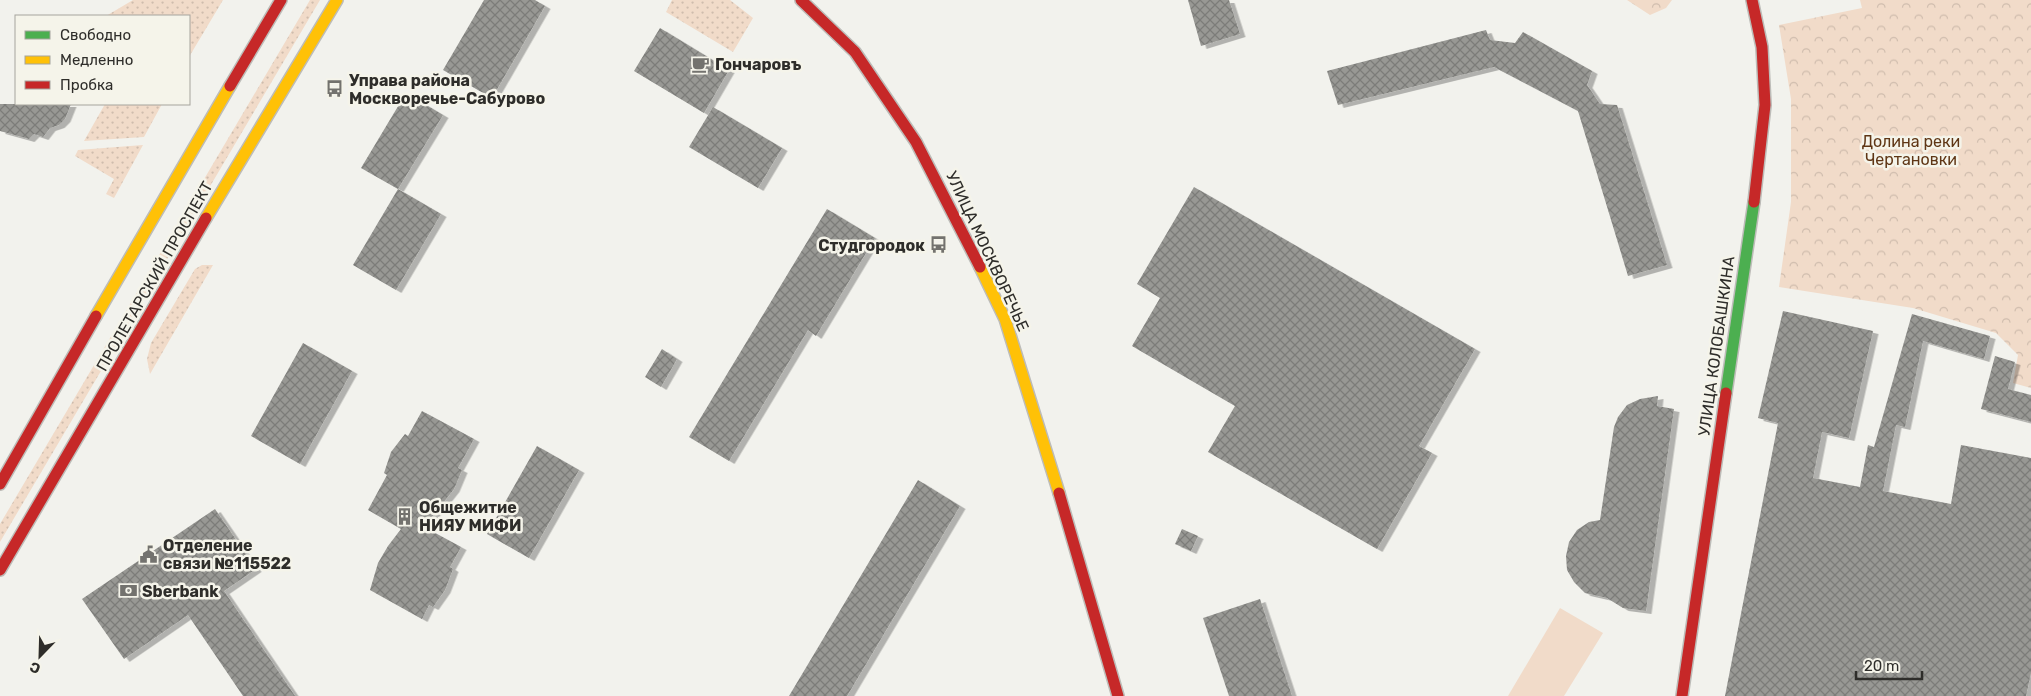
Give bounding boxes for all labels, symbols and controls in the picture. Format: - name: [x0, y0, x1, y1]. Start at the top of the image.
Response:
- legend: [15, 15, 190, 105]
- text: Свободно: [60, 26, 131, 44]
- text: Медленно: [60, 51, 133, 69]
- cafe icon: Гончаровъ: [691, 54, 711, 74]
- place label: Гончаровъ: [715, 55, 801, 74]
- place label: Управа района Москворечье-Сабурово: [349, 71, 546, 108]
- text: Пробка: [60, 76, 113, 94]
- bus stop icon: Управа района Москворечье-Сабурово: [325, 79, 345, 99]
- park label: Долина реки Чертановки: [1862, 132, 1960, 169]
- street label: УЛИЦА МОСКВОРЕЧЬЕ: [942, 168, 1033, 334]
- street label: ПРОЛЕТАРСКИЙ ПРОСПЕКТ: [92, 178, 217, 375]
- bus stop icon: Студгородок: [929, 235, 949, 255]
- place label: Студгородок: [818, 236, 925, 255]
- street label: УЛИЦА КОЛОБАШКИНА: [1694, 255, 1739, 437]
- place label: Общежитие НИЯУ МИФИ: [419, 498, 521, 535]
- building icon: Общежитие НИЯУ МИФИ: [395, 506, 415, 526]
- place label: Отделение связи №115522: [163, 536, 291, 573]
- public building icon: Отделение связи №115522: [139, 544, 159, 564]
- bank icon: Sberbank: [118, 581, 138, 601]
- place label: Sberbank: [142, 582, 219, 601]
- north arrow: [15, 631, 65, 681]
- scale bar: [1856, 648, 1922, 680]
- text: 20 m: [1864, 657, 1899, 675]
- text: С: [27, 658, 43, 677]

